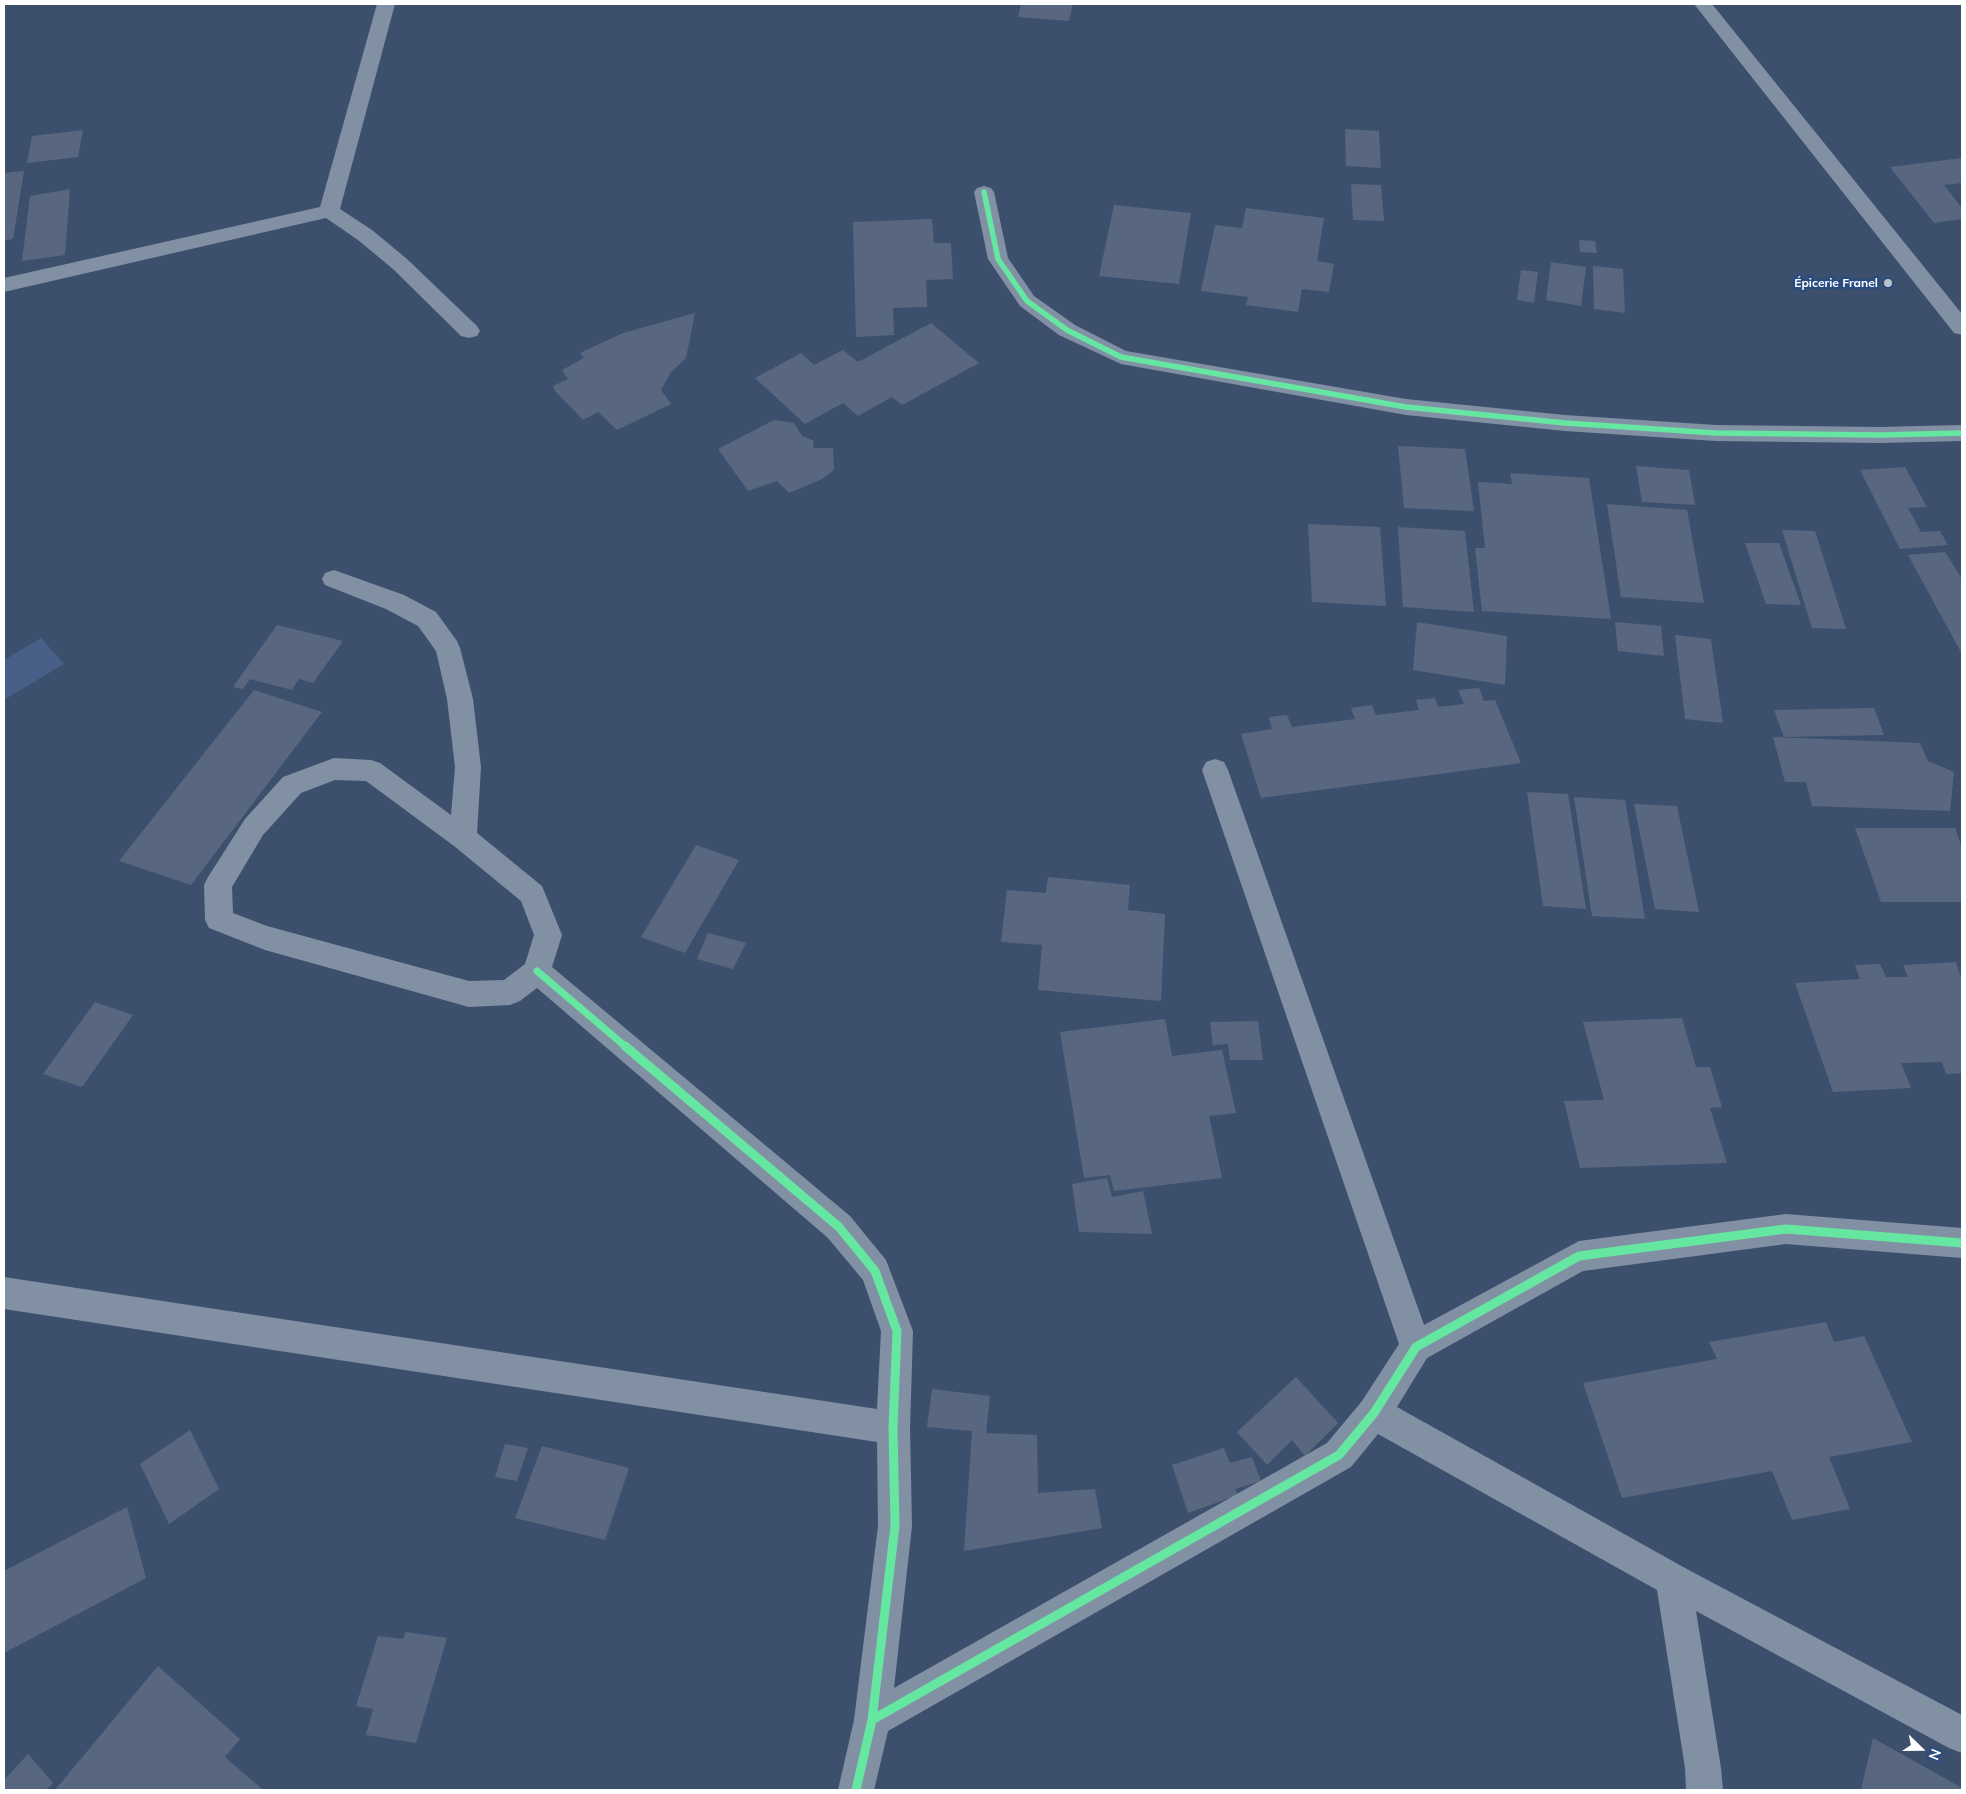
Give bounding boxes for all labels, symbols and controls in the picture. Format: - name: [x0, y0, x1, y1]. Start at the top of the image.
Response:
- place label: Épicerie Franel: [1794, 276, 1878, 290]
- marker: Épicerie Franel: [1882, 277, 1894, 289]
- north arrow: [1896, 1724, 1946, 1774]
- text: N: [1925, 1746, 1945, 1763]

